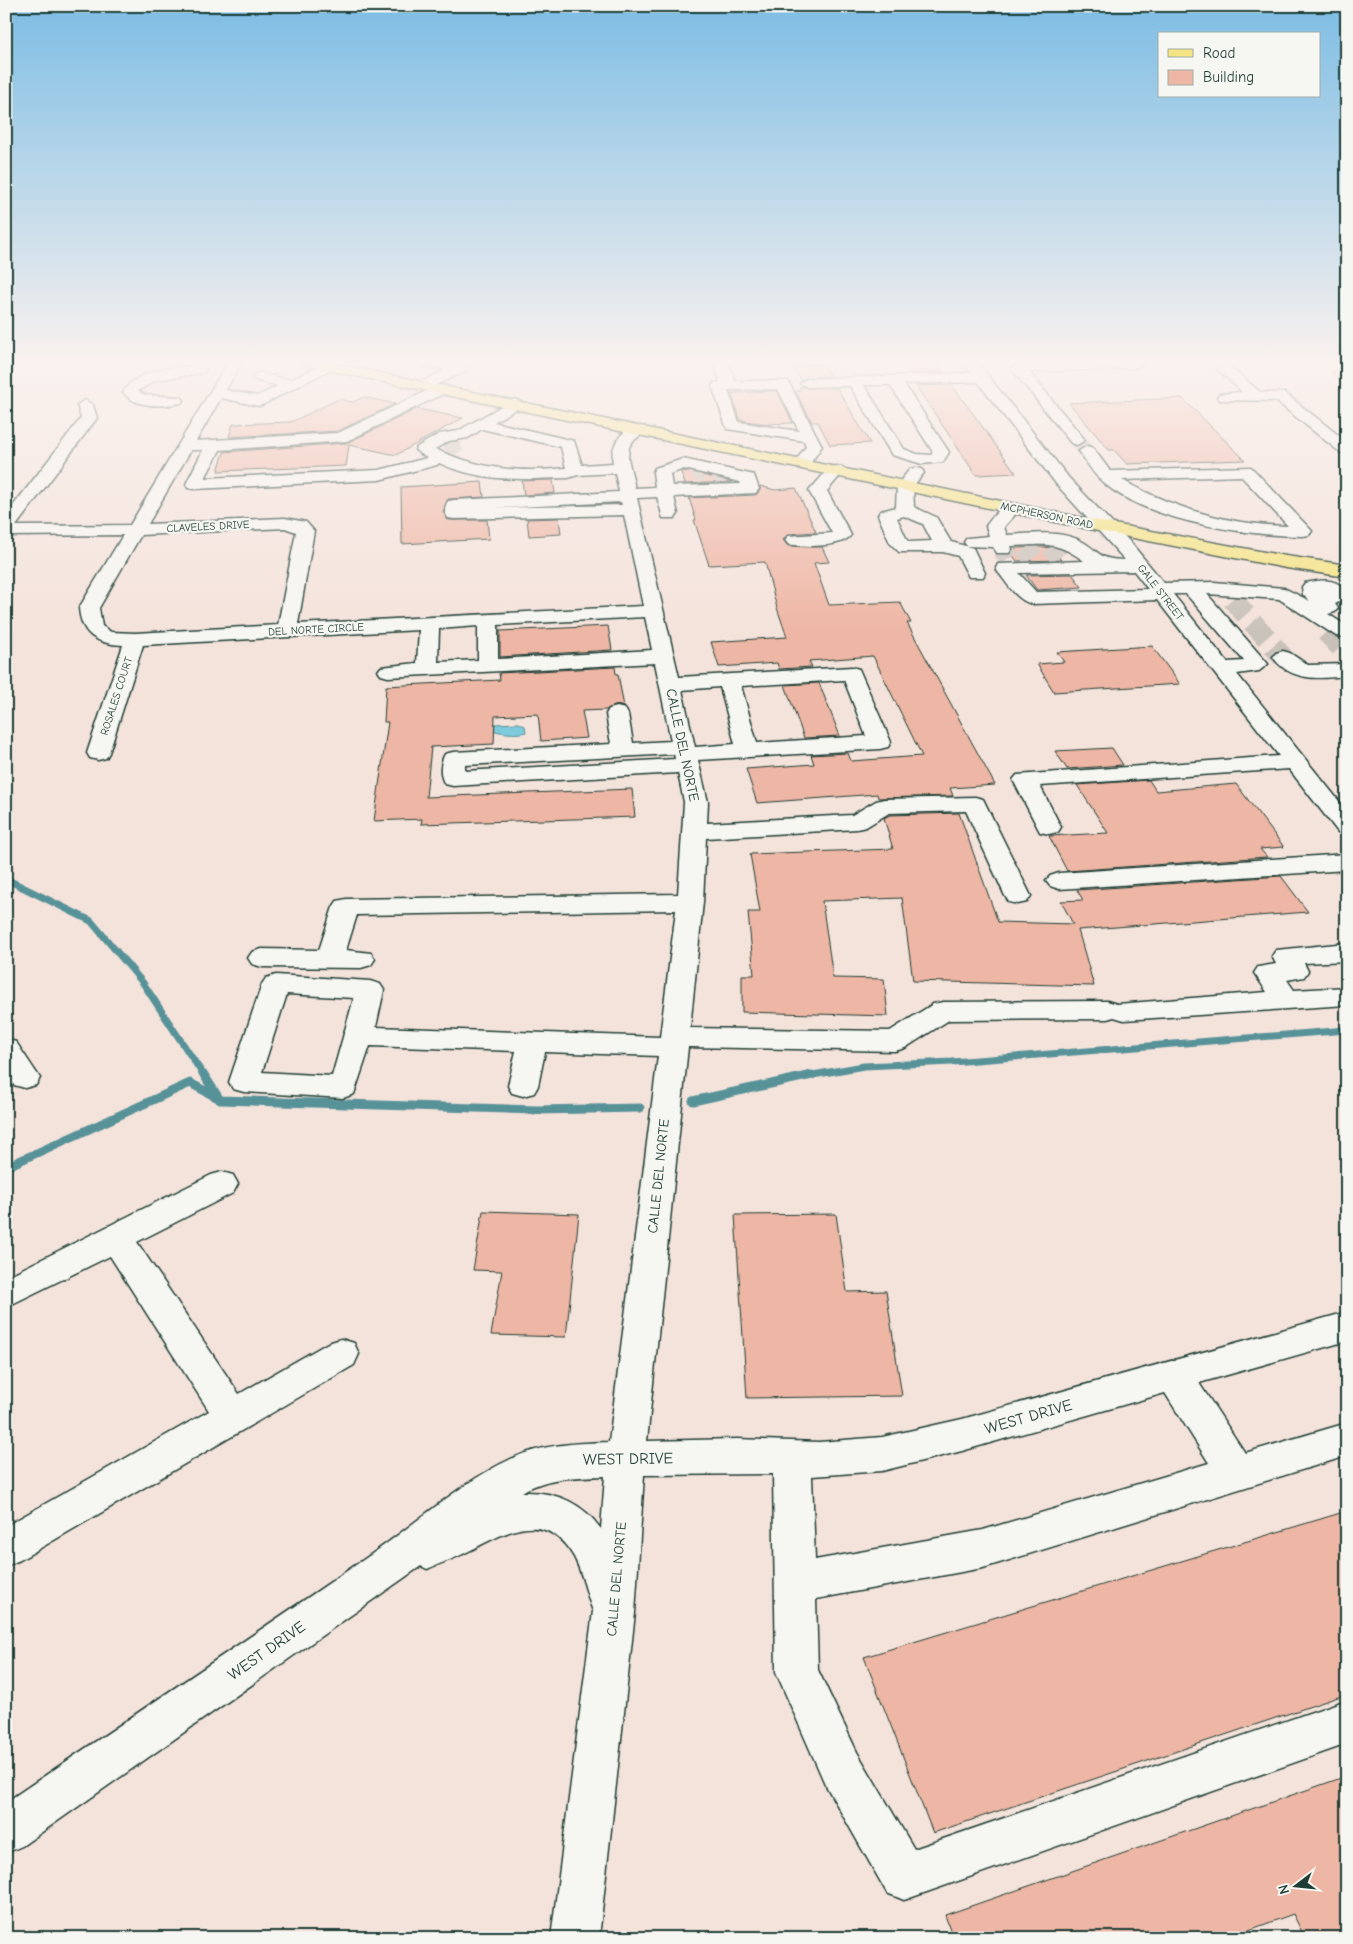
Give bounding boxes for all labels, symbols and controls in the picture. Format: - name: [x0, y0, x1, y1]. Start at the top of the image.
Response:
- legend: [1158, 32, 1320, 98]
- text: Road: [1203, 44, 1235, 62]
- text: Building: [1203, 68, 1254, 86]
- street label: MCPHERSON ROAD: [999, 499, 1094, 532]
- street label: CLAVELES DRIVE: [166, 518, 250, 535]
- street label: GALE STREET: [1135, 562, 1187, 623]
- street label: DEL NORTE CIRCLE: [268, 620, 365, 639]
- street label: ROSALES COURT: [98, 655, 135, 737]
- street label: CALLE DEL NORTE: [662, 687, 703, 803]
- street label: CALLE DEL NORTE: [644, 1118, 673, 1234]
- street label: WEST DRIVE: [982, 1396, 1074, 1438]
- street label: WEST DRIVE: [583, 1449, 674, 1469]
- street label: CALLE DEL NORTE: [603, 1521, 630, 1637]
- street label: WEST DRIVE: [224, 1617, 309, 1684]
- north arrow: [1270, 1862, 1320, 1912]
- text: N: [1275, 1883, 1293, 1896]

